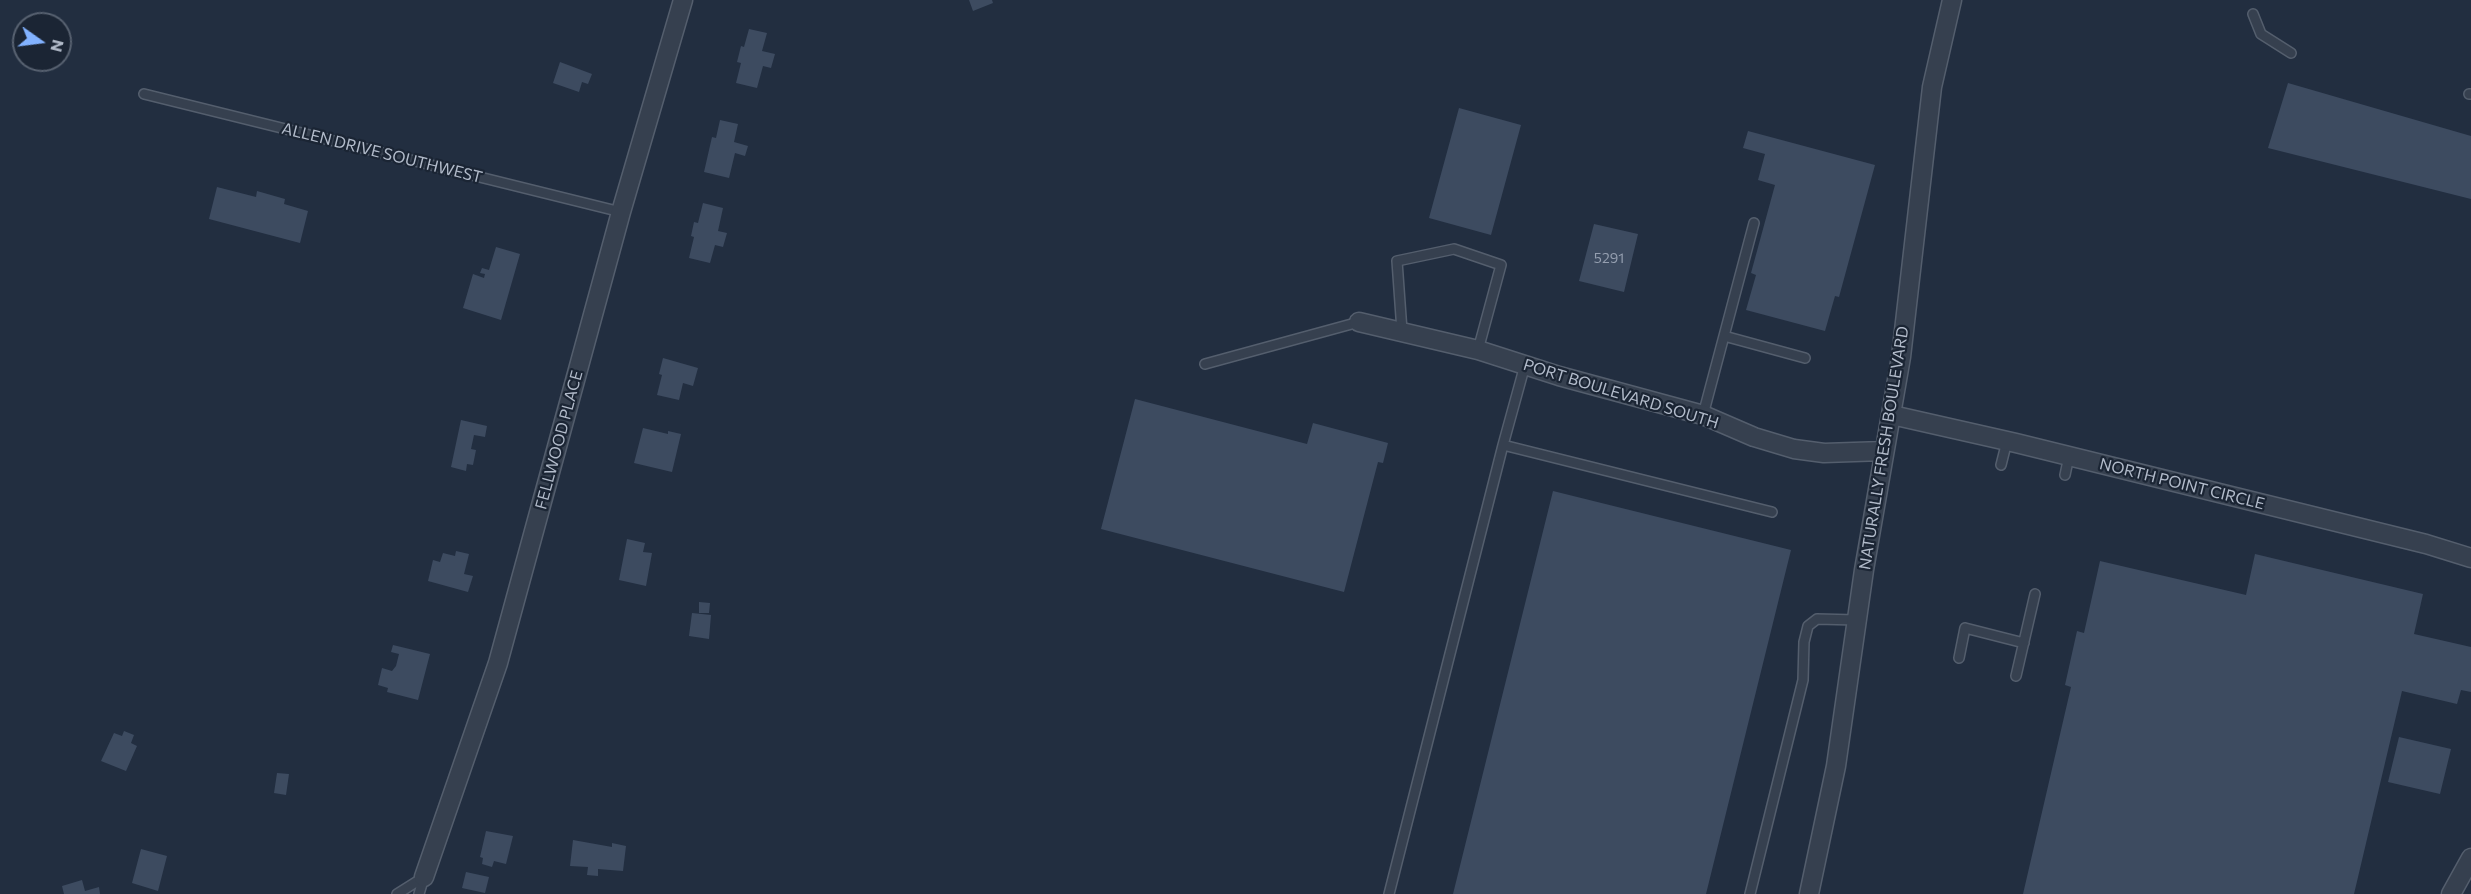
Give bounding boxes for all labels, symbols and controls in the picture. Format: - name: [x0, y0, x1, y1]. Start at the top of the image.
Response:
- north arrow: [12, 12, 72, 72]
- text: N: [47, 38, 69, 54]
- street label: ALLEN DRIVE SOUTHWEST: [280, 119, 484, 187]
- house number: 5291: [1594, 250, 1624, 266]
- street label: NATURALLY FRESH BOULEVARD: [1855, 325, 1913, 571]
- street label: PORT BOULEVARD SOUTH: [1521, 355, 1721, 433]
- street label: FELLWOOD PLACE: [531, 369, 587, 511]
- street label: NORTH POINT CIRCLE: [2098, 454, 2266, 514]

